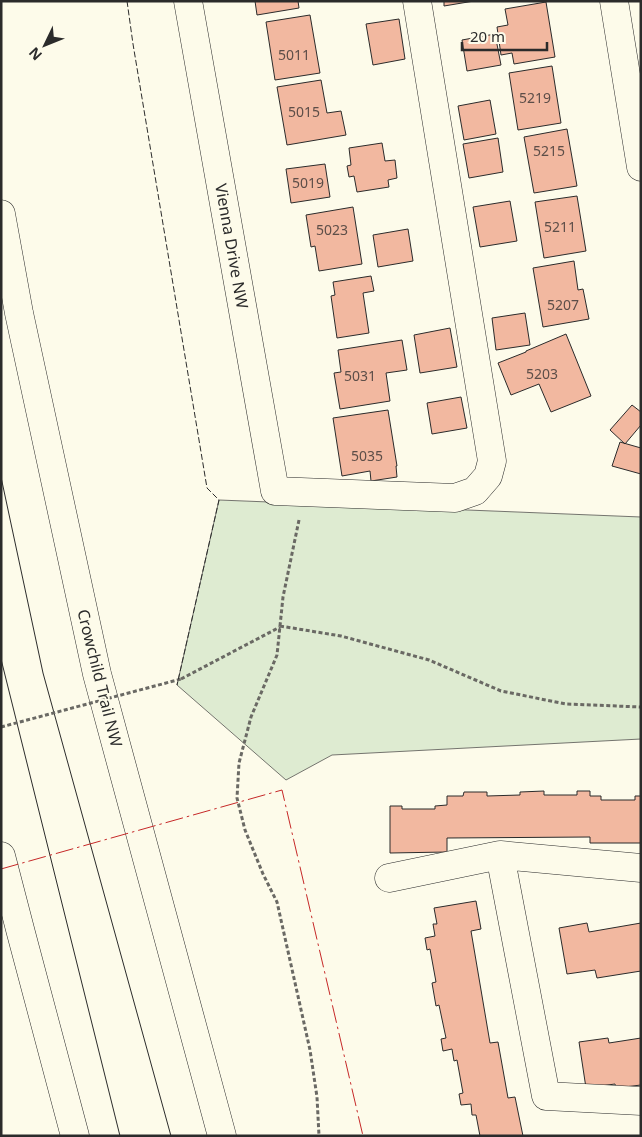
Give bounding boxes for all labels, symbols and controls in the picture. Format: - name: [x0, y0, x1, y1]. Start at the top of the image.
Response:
- north arrow: [20, 20, 70, 70]
- scale bar: [462, 20, 547, 52]
- text: 20 m: [470, 26, 505, 46]
- text: N: [24, 44, 46, 65]
- house number: 5011: [278, 45, 310, 64]
- house number: 5219: [519, 88, 551, 107]
- house number: 5015: [288, 102, 320, 121]
- house number: 5215: [533, 141, 565, 160]
- house number: 5019: [292, 173, 324, 192]
- street label: Vienna Drive NW: [210, 182, 254, 310]
- house number: 5211: [544, 217, 576, 236]
- house number: 5023: [316, 220, 348, 239]
- house number: 5207: [547, 295, 579, 314]
- house number: 5203: [526, 364, 558, 383]
- house number: 5031: [344, 366, 376, 385]
- house number: 5035: [351, 446, 383, 465]
- street label: Crowchild Trail NW: [72, 607, 128, 749]

